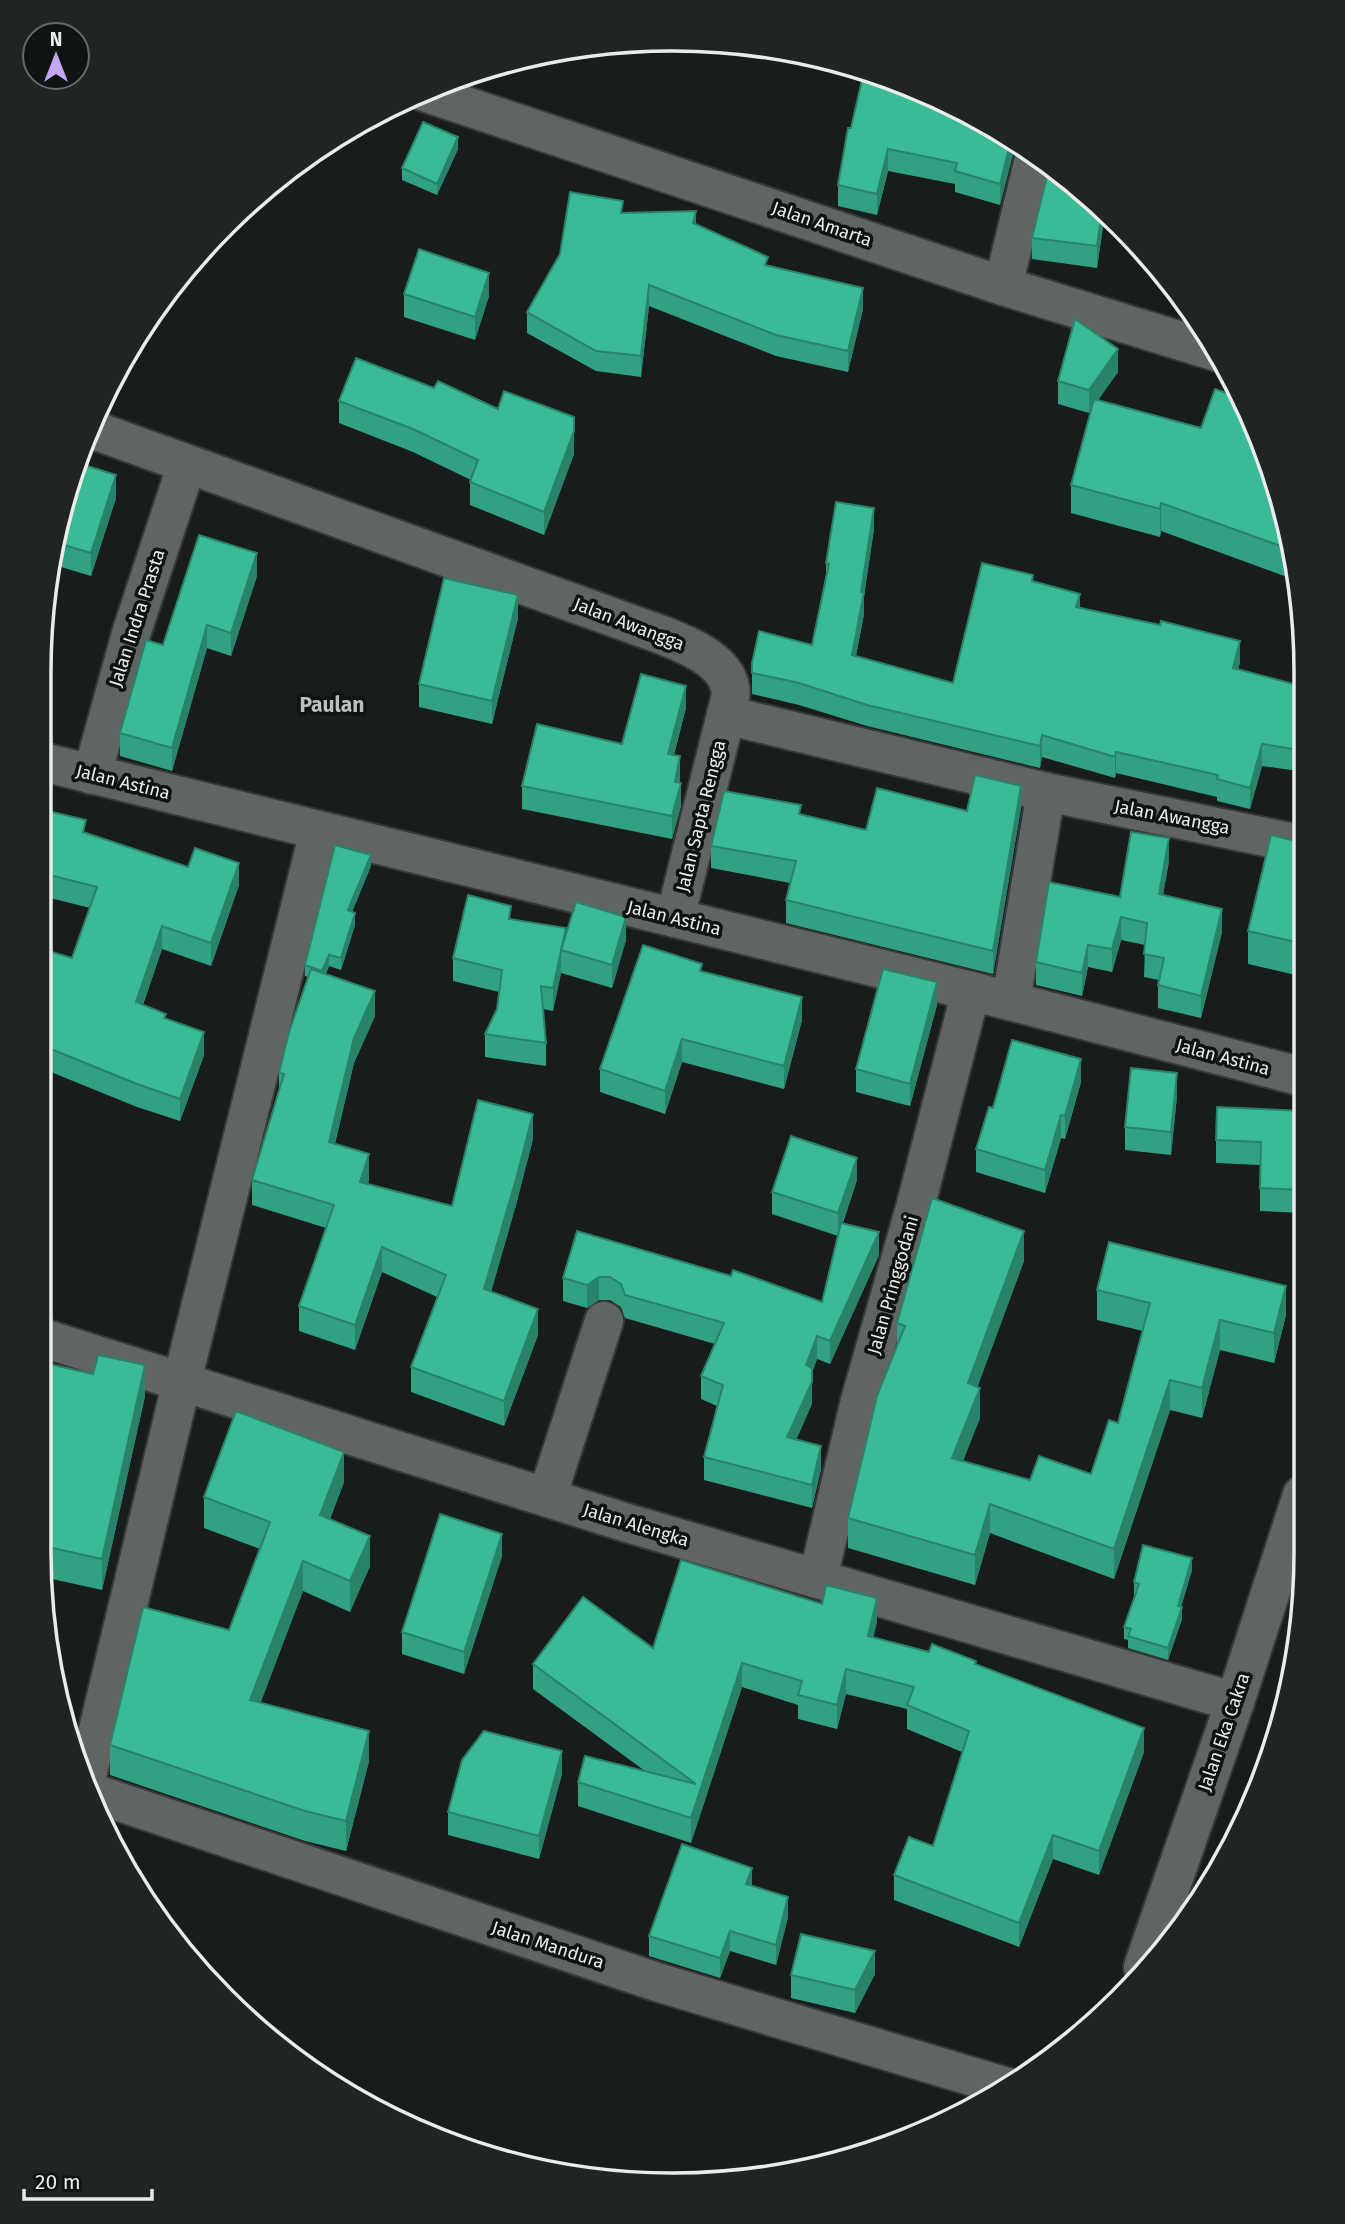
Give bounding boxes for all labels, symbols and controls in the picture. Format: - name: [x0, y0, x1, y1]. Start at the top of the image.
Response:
- north arrow: [21, 21, 91, 91]
- text: N: [50, 28, 62, 51]
- street label: Jalan Amarta: [769, 197, 875, 251]
- street label: Jalan Indra Prasta: [104, 546, 170, 690]
- street label: Jalan Awangga: [570, 593, 688, 655]
- district label: Paulan: [300, 692, 364, 718]
- street label: Jalan Sapta Rengga: [671, 738, 731, 894]
- street label: Jalan Astina: [74, 760, 172, 804]
- street label: Jalan Awangga: [1113, 795, 1231, 839]
- street label: Jalan Astina: [625, 896, 723, 940]
- street label: Jalan Astina: [1174, 1034, 1272, 1080]
- street label: Jalan Pringgodani: [863, 1213, 923, 1357]
- street label: Jalan Alengka: [580, 1498, 692, 1552]
- street label: Jalan Eka Cakra: [1193, 1670, 1255, 1794]
- street label: Jalan Mandura: [489, 1916, 607, 1974]
- scale bar: [24, 2158, 152, 2202]
- text: 20 m: [35, 2169, 81, 2195]

